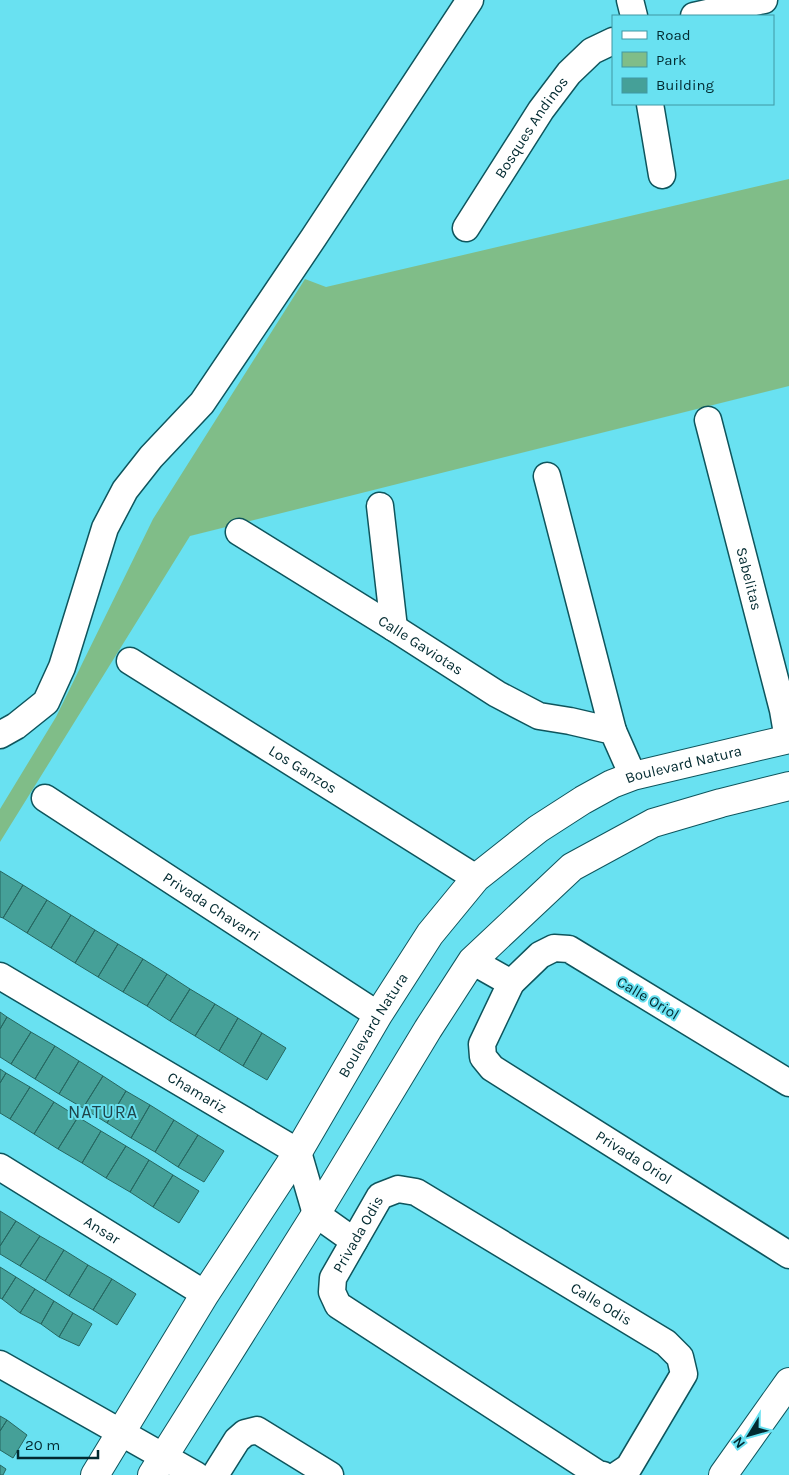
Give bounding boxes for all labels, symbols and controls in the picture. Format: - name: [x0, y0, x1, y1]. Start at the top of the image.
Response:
- legend: [612, 15, 774, 105]
- text: Road: [656, 26, 691, 44]
- text: Park: [656, 51, 686, 69]
- street label: Bosques Andinos: [491, 73, 572, 182]
- text: Building: [656, 76, 714, 94]
- street label: Sabelitas: [732, 545, 766, 612]
- street label: Calle Gaviotas: [375, 611, 466, 679]
- street label: Los Ganzos: [265, 741, 340, 797]
- street label: Boulevard Natura: [623, 742, 744, 787]
- street label: Privada Chavarri: [160, 868, 264, 945]
- street label: Boulevard Natura: [335, 969, 412, 1081]
- street label: Calle Oriol: [614, 972, 682, 1024]
- street label: Chamariz: [164, 1068, 230, 1117]
- district label: NATURA: [68, 1101, 138, 1123]
- street label: Privada Oriol: [592, 1127, 675, 1188]
- street label: Privada Odis: [329, 1193, 387, 1276]
- street label: Ansar: [81, 1212, 124, 1248]
- street label: Calle Odis: [567, 1279, 635, 1329]
- north arrow: [724, 1410, 774, 1460]
- scale bar: [18, 1428, 98, 1460]
- text: N: [729, 1433, 749, 1452]
- text: 20 m: [25, 1436, 60, 1454]

